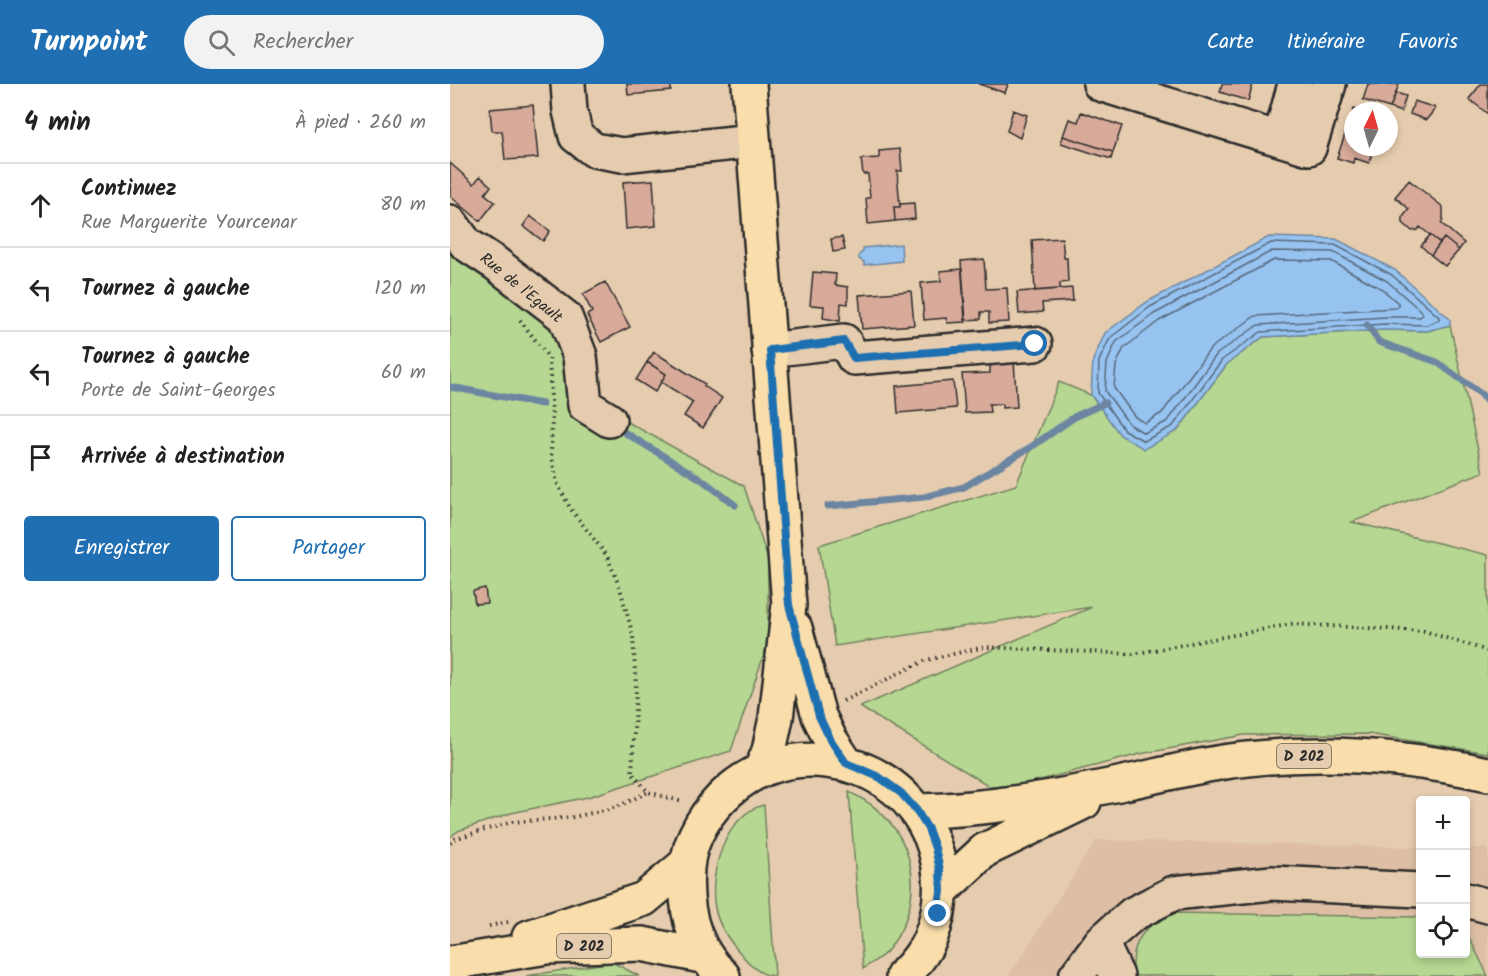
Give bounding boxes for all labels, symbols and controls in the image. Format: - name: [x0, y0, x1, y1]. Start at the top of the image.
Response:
- search box: [184, 15, 604, 69]
- text: Turnpoint: [30, 20, 148, 65]
- text: Rechercher: [253, 25, 353, 60]
- icon: search: [205, 26, 238, 59]
- text: Carte: [1207, 26, 1254, 59]
- text: Itinéraire: [1287, 26, 1365, 59]
- text: Favoris: [1398, 26, 1458, 59]
- text: 4 min: [24, 102, 91, 144]
- north arrow: [1344, 102, 1398, 156]
- text: À pied · 260 m: [295, 107, 426, 139]
- text: Continuez: [81, 172, 177, 207]
- icon: ahead: [24, 189, 57, 222]
- text: 80 m: [380, 189, 426, 221]
- text: Rue Marguerite Yourcenar: [81, 207, 297, 239]
- street label: Rue de l'Egault: [474, 247, 569, 330]
- text: Tournez à gauche: [81, 272, 250, 307]
- icon: left: [24, 273, 57, 306]
- text: 120 m: [374, 273, 426, 305]
- route start: [1021, 330, 1047, 356]
- text: Tournez à gauche: [81, 340, 250, 375]
- icon: left: [24, 357, 57, 390]
- text: 60 m: [381, 357, 426, 389]
- text: Porte de Saint-Georges: [81, 375, 276, 407]
- text: Arrivée à destination: [81, 440, 285, 475]
- icon: arrive: [24, 441, 57, 474]
- button: Enregistrer: [24, 516, 219, 581]
- button: Partager: [231, 516, 426, 581]
- road number: D 202: [1277, 744, 1331, 768]
- map controls: [1416, 796, 1470, 958]
- button: +: [1416, 796, 1470, 850]
- button: −: [1416, 850, 1470, 904]
- route end: [924, 900, 950, 926]
- button: locate: [1416, 904, 1470, 958]
- road number: D 202: [557, 934, 611, 958]

